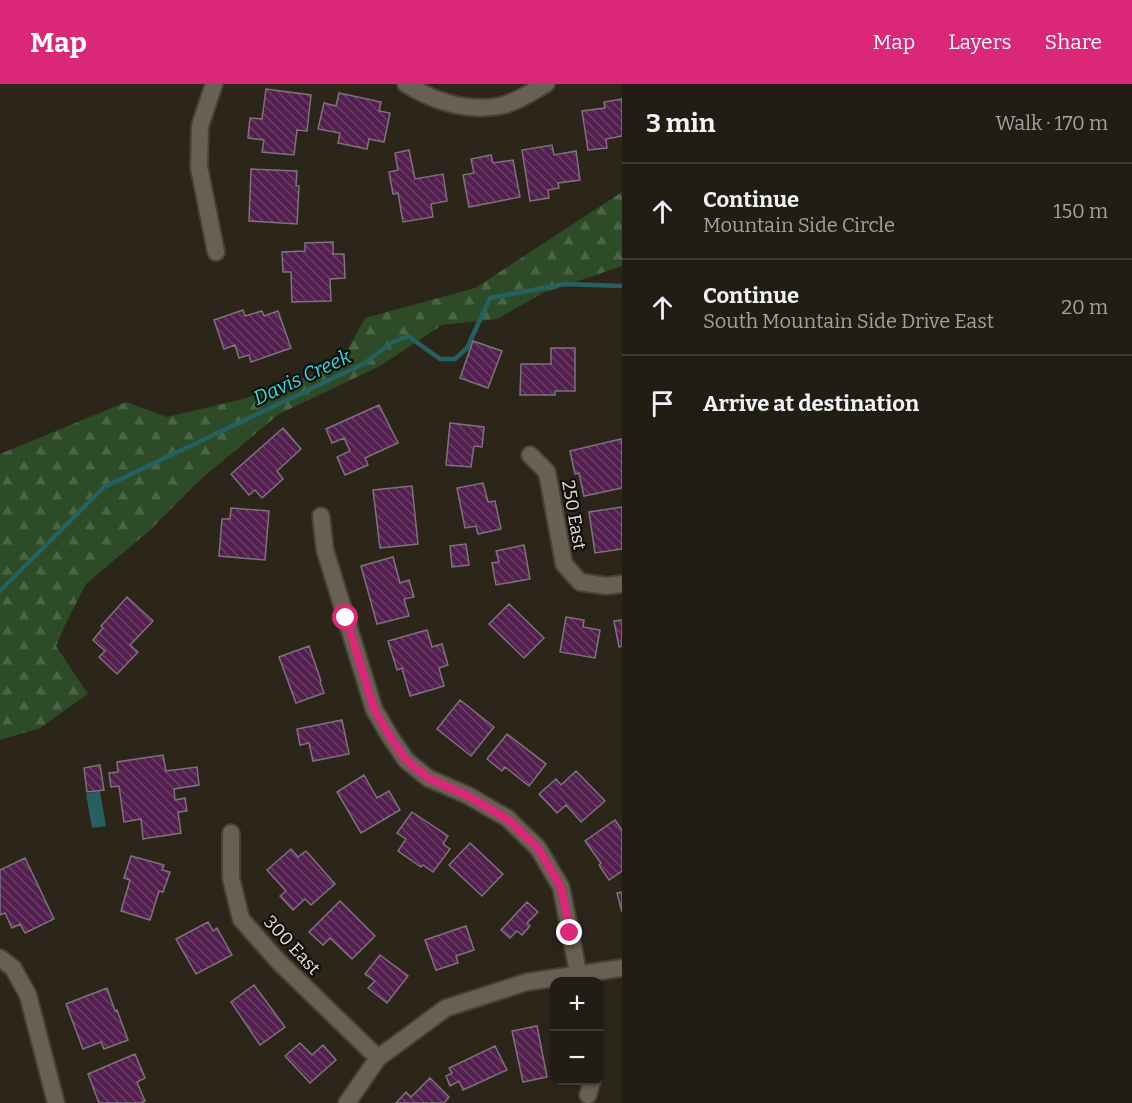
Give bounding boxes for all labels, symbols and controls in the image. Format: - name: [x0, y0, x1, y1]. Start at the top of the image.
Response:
- text: Map: [30, 26, 87, 59]
- text: Map: [873, 29, 915, 55]
- text: Layers: [948, 29, 1012, 55]
- text: Share: [1045, 29, 1102, 55]
- text: 3 min: [646, 108, 715, 139]
- text: Walk · 170 m: [995, 111, 1108, 135]
- text: Continue: [703, 186, 799, 213]
- icon: ahead: [646, 195, 679, 228]
- text: 150 m: [1053, 199, 1108, 223]
- text: Mountain Side Circle: [703, 213, 895, 237]
- text: Continue: [703, 282, 799, 309]
- icon: ahead: [646, 291, 679, 324]
- text: 20 m: [1061, 295, 1108, 319]
- text: South Mountain Side Drive East: [703, 309, 994, 333]
- water label: Davis Creek: [249, 344, 355, 410]
- icon: arrive: [646, 387, 679, 420]
- text: Arrive at destination: [703, 390, 919, 417]
- street label: 250 East: [557, 478, 591, 552]
- route start: [332, 604, 358, 630]
- street label: 300 East: [259, 911, 325, 979]
- route end: [556, 919, 582, 945]
- map controls: [550, 977, 604, 1085]
- button: +: [550, 977, 604, 1031]
- button: −: [550, 1031, 604, 1085]

